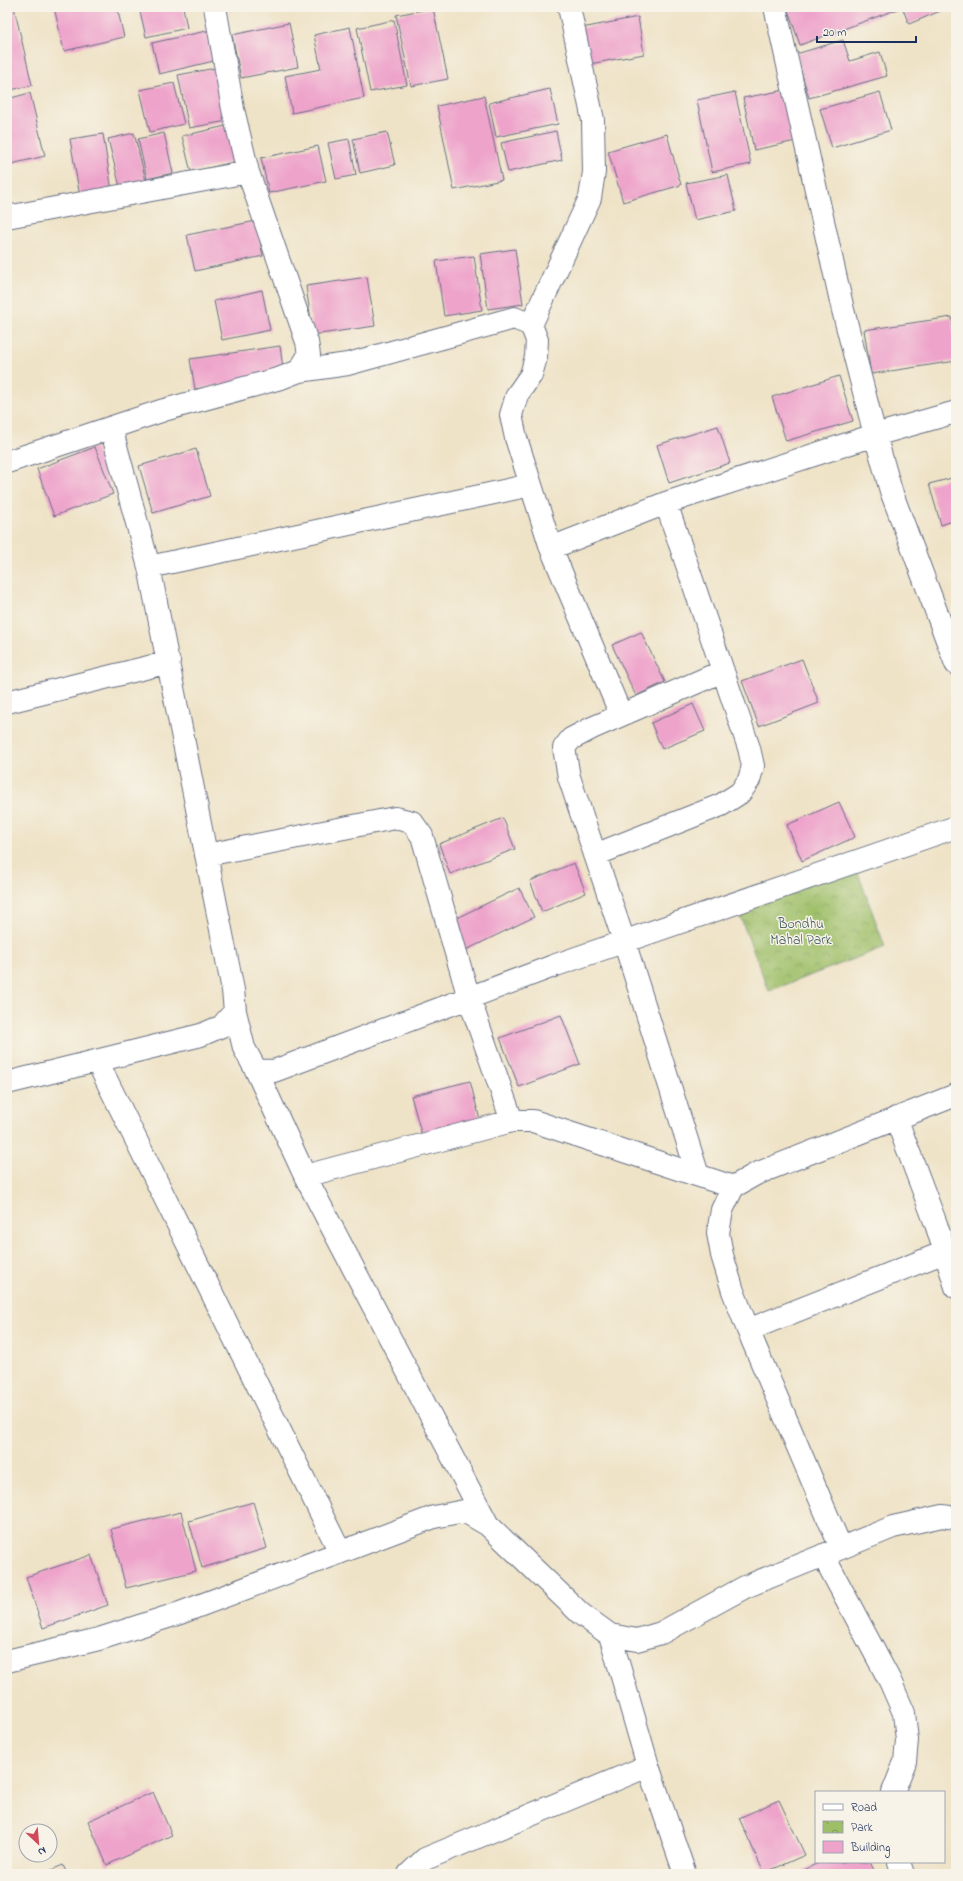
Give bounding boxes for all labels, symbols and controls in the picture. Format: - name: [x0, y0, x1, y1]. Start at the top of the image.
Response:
- scale bar: [817, 18, 916, 44]
- text: 20 m: [823, 24, 846, 42]
- park label: Bondhu Mahal Park: [770, 914, 833, 951]
- legend: [815, 1791, 945, 1863]
- text: Road: [851, 1799, 877, 1817]
- text: Park: [851, 1819, 873, 1837]
- north arrow: [18, 1823, 58, 1863]
- text: Building: [850, 1839, 890, 1858]
- text: N: [35, 1842, 49, 1860]

